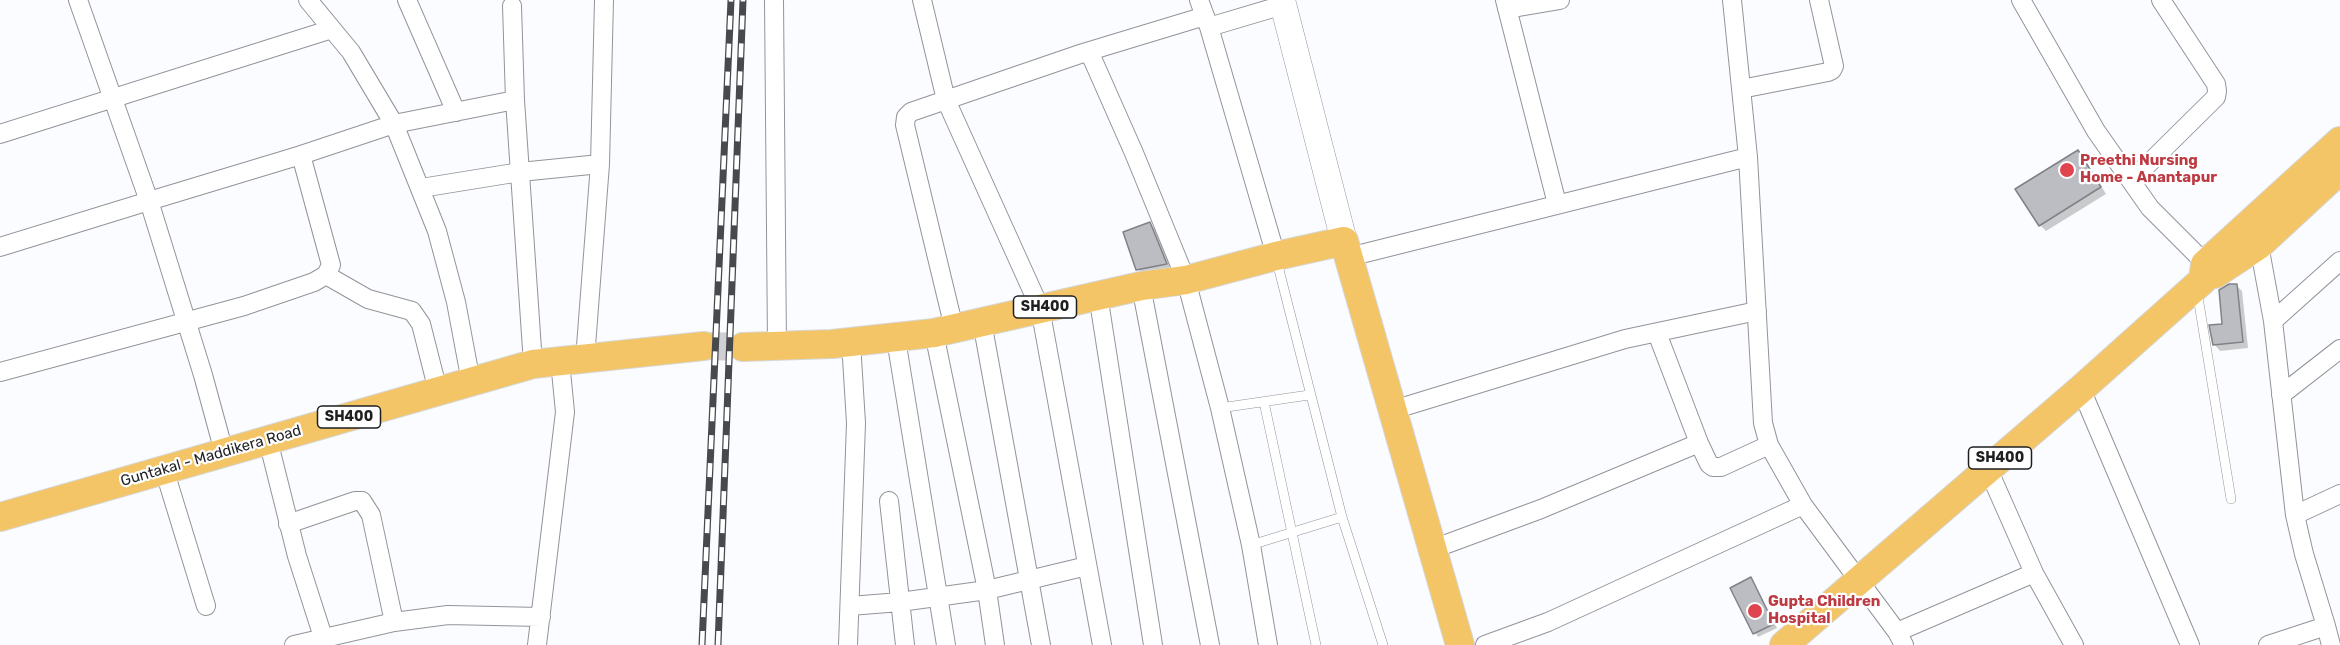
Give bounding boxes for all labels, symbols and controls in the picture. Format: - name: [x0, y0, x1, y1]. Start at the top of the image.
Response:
- place label: Preethi Nursing Home - Anantapur: [2080, 152, 2217, 187]
- marker: Preethi Nursing Home - Anantapur: [2058, 161, 2076, 179]
- road number: SH400: [1014, 296, 1076, 318]
- road number: SH400: [318, 406, 380, 428]
- street label: Guntakal - Maddikera Road: [119, 422, 303, 490]
- road number: SH400: [1968, 447, 2032, 469]
- place label: Gupta Children Hospital: [1768, 593, 1881, 628]
- marker: Gupta Children Hospital: [1746, 602, 1764, 620]

